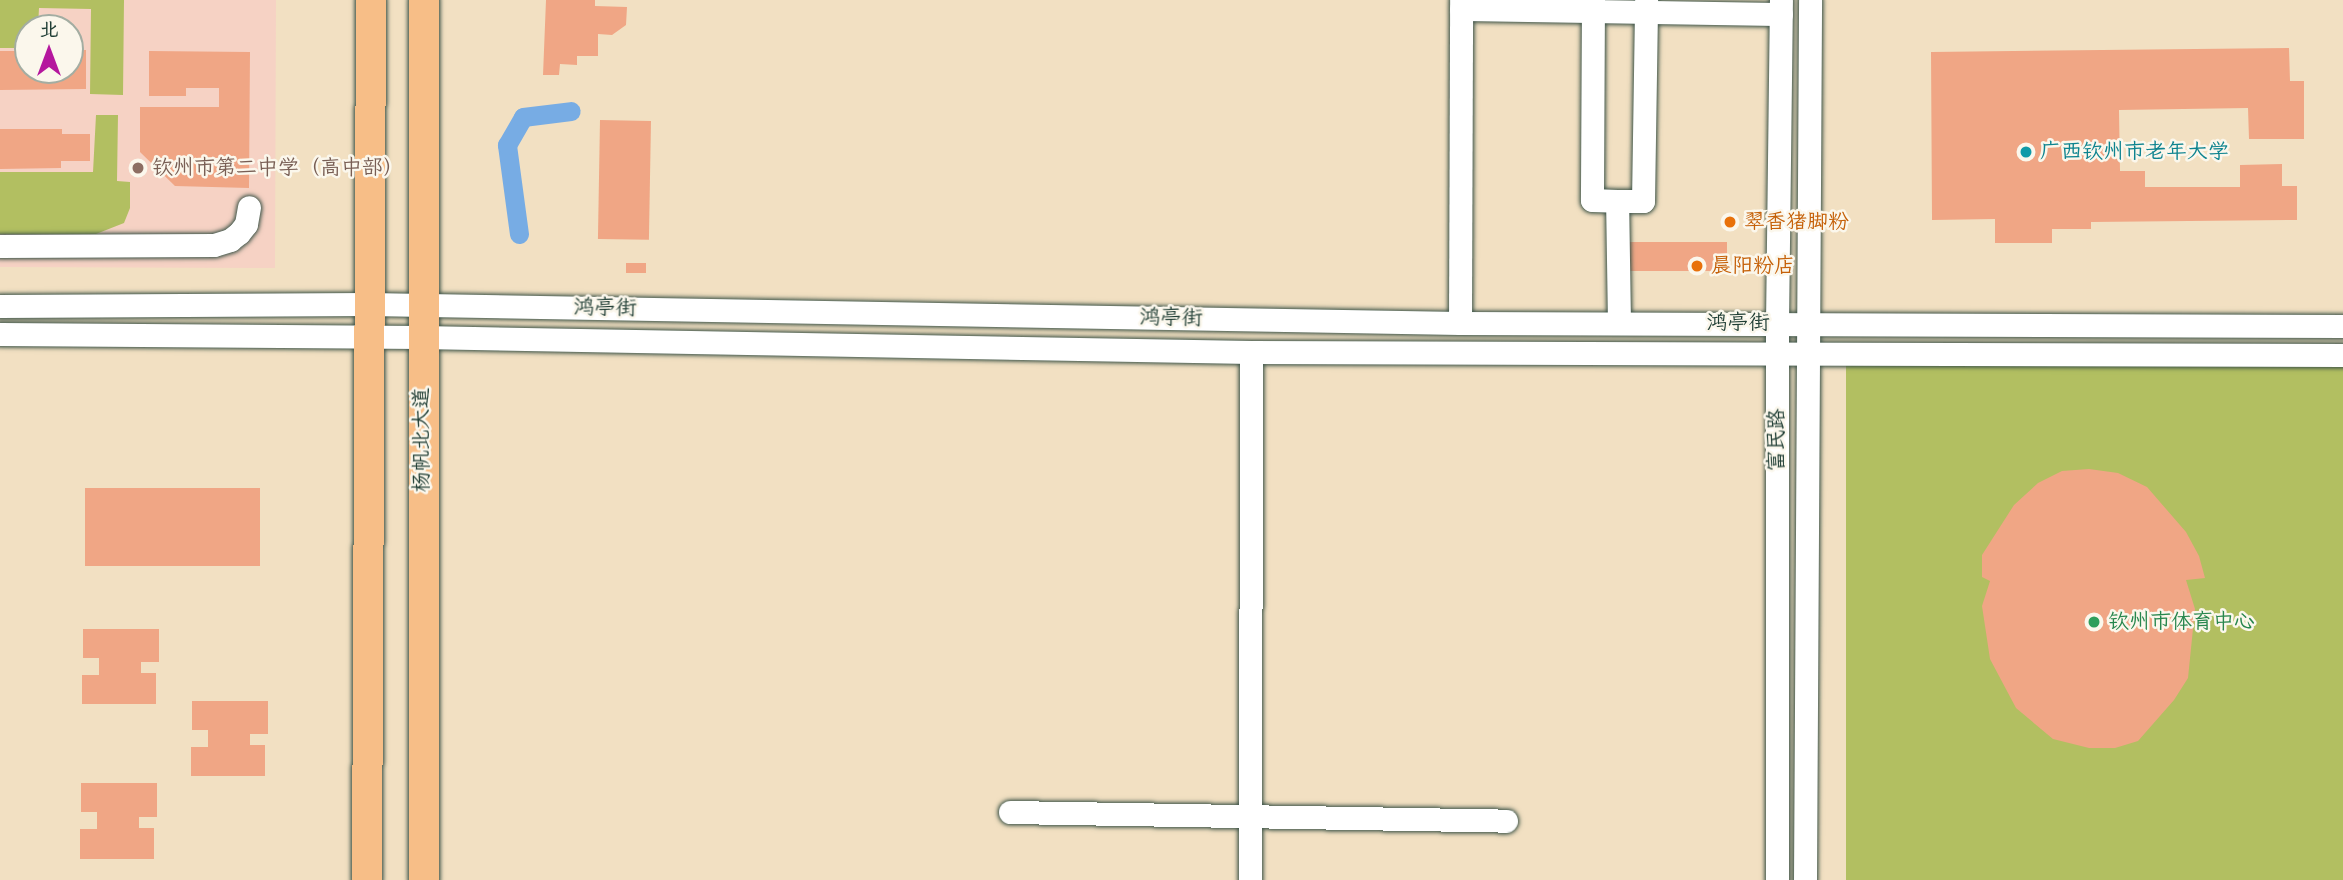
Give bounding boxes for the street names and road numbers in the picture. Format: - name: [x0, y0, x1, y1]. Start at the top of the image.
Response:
- street label: 鸿亭街: [573, 295, 637, 321]
- street label: 鸿亭街: [1139, 305, 1203, 331]
- street label: 鸿亭街: [1707, 310, 1769, 336]
- street label: 杨帆北大道: [409, 388, 435, 492]
- street label: 富民路: [1764, 409, 1790, 471]

